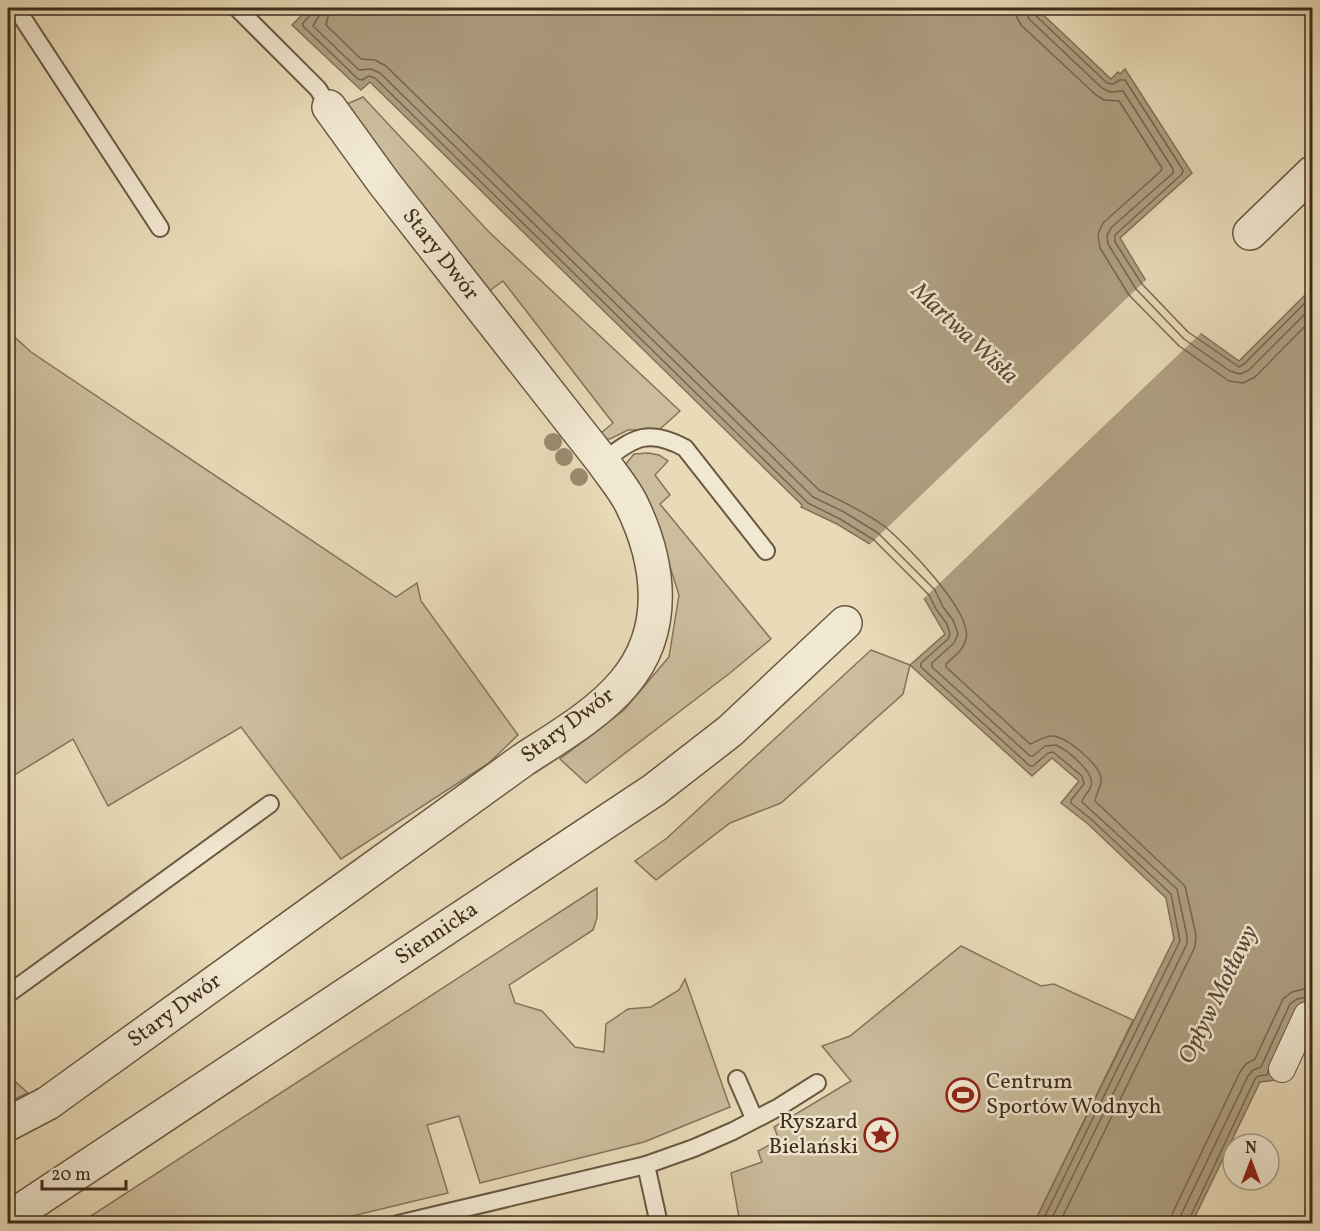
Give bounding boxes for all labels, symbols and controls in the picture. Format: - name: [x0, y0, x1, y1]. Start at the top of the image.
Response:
- street label: Stary Dwór: [394, 202, 486, 308]
- water label: Martwa Wisła: [902, 275, 1025, 393]
- street label: Stary Dwór: [515, 681, 621, 771]
- street label: Siennicka: [389, 895, 485, 973]
- water label: Opływ Motławy: [1171, 920, 1267, 1070]
- street label: Stary Dwór: [122, 966, 228, 1056]
- place label: Centrum Sportów Wodnych: [986, 1067, 1162, 1123]
- sports icon: Centrum Sportów Wodnych: [945, 1077, 981, 1113]
- place label: Ryszard Bielański: [769, 1107, 858, 1163]
- place icon: Ryszard Bielański: [863, 1117, 899, 1153]
- north arrow: [1221, 1132, 1281, 1192]
- text: N: [1245, 1138, 1257, 1160]
- scale bar: [42, 1153, 126, 1191]
- text: 20 m: [51, 1163, 91, 1188]

